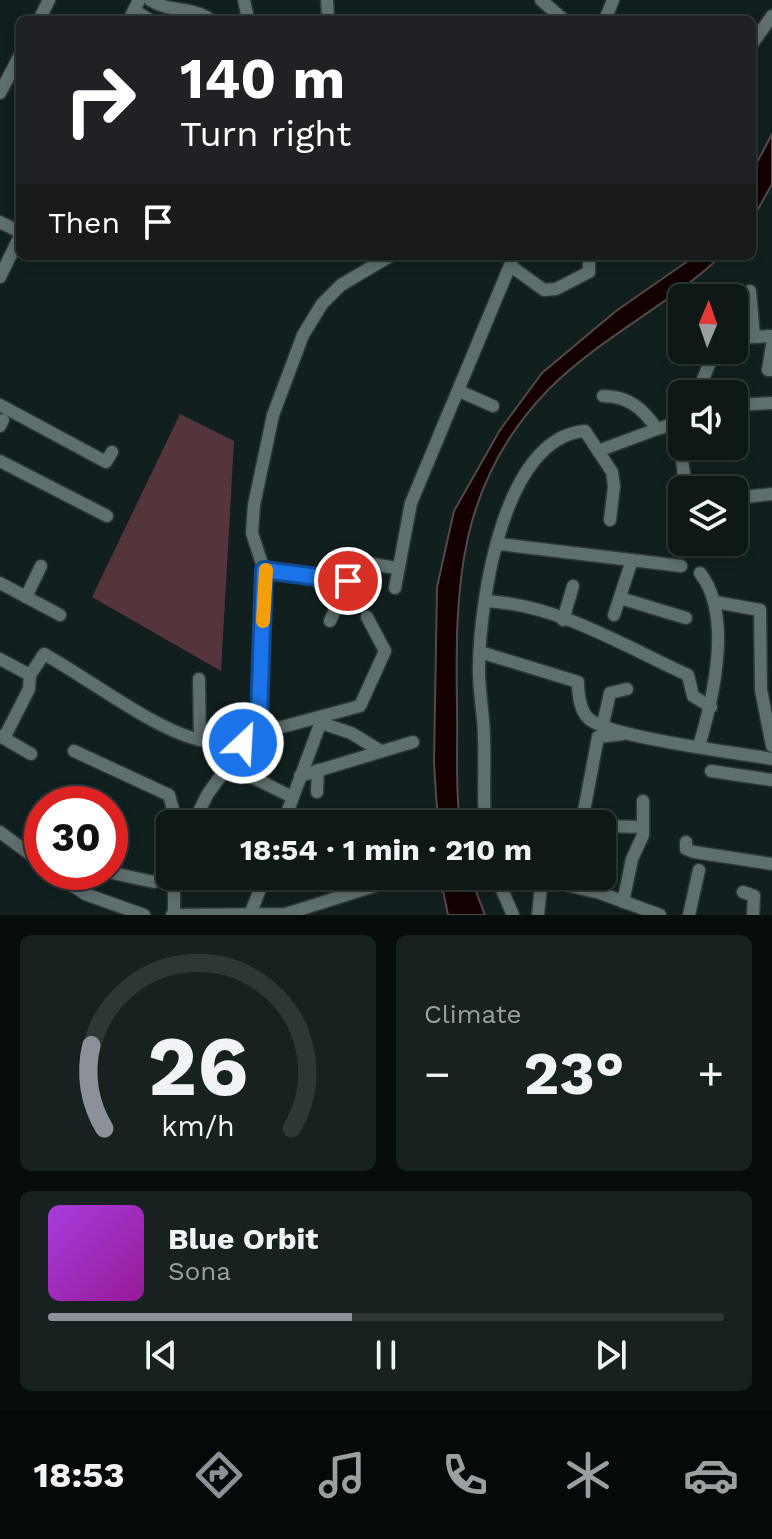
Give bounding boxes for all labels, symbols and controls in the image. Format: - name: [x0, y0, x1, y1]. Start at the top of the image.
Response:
- text: 140 m: [180, 46, 345, 112]
- icon: right: [48, 48, 152, 152]
- text: Turn right: [180, 113, 351, 155]
- icon: arrive: [136, 200, 180, 244]
- text: Then: [48, 205, 120, 240]
- north arrow: [668, 284, 748, 364]
- map controls: [668, 284, 748, 556]
- button: sound: [668, 380, 748, 460]
- button: layers: [668, 476, 748, 556]
- pin: [314, 547, 382, 615]
- icon: arrive: [326, 559, 370, 603]
- position arrow: [201, 701, 285, 785]
- speed limit sign: 30: [24, 786, 128, 890]
- text: 18:54 · 1 min · 210 m: [240, 832, 532, 867]
- text: Climate: [424, 999, 522, 1029]
- text: 26: [148, 1018, 248, 1115]
- text: 23°: [523, 1038, 625, 1109]
- text: −: [424, 1048, 451, 1100]
- text: +: [697, 1048, 724, 1100]
- text: km/h: [161, 1109, 235, 1143]
- text: Blue Orbit: [168, 1221, 318, 1256]
- text: Sona: [168, 1256, 231, 1286]
- icon: previous: [139, 1333, 183, 1377]
- icon: pause: [364, 1333, 408, 1377]
- icon: next: [589, 1333, 633, 1377]
- icon: directions: [191, 1447, 247, 1503]
- icon: music: [314, 1447, 370, 1503]
- icon: phone: [437, 1447, 493, 1503]
- icon: climate: [560, 1447, 616, 1503]
- icon: car: [683, 1447, 739, 1503]
- text: 18:53: [33, 1454, 125, 1496]

